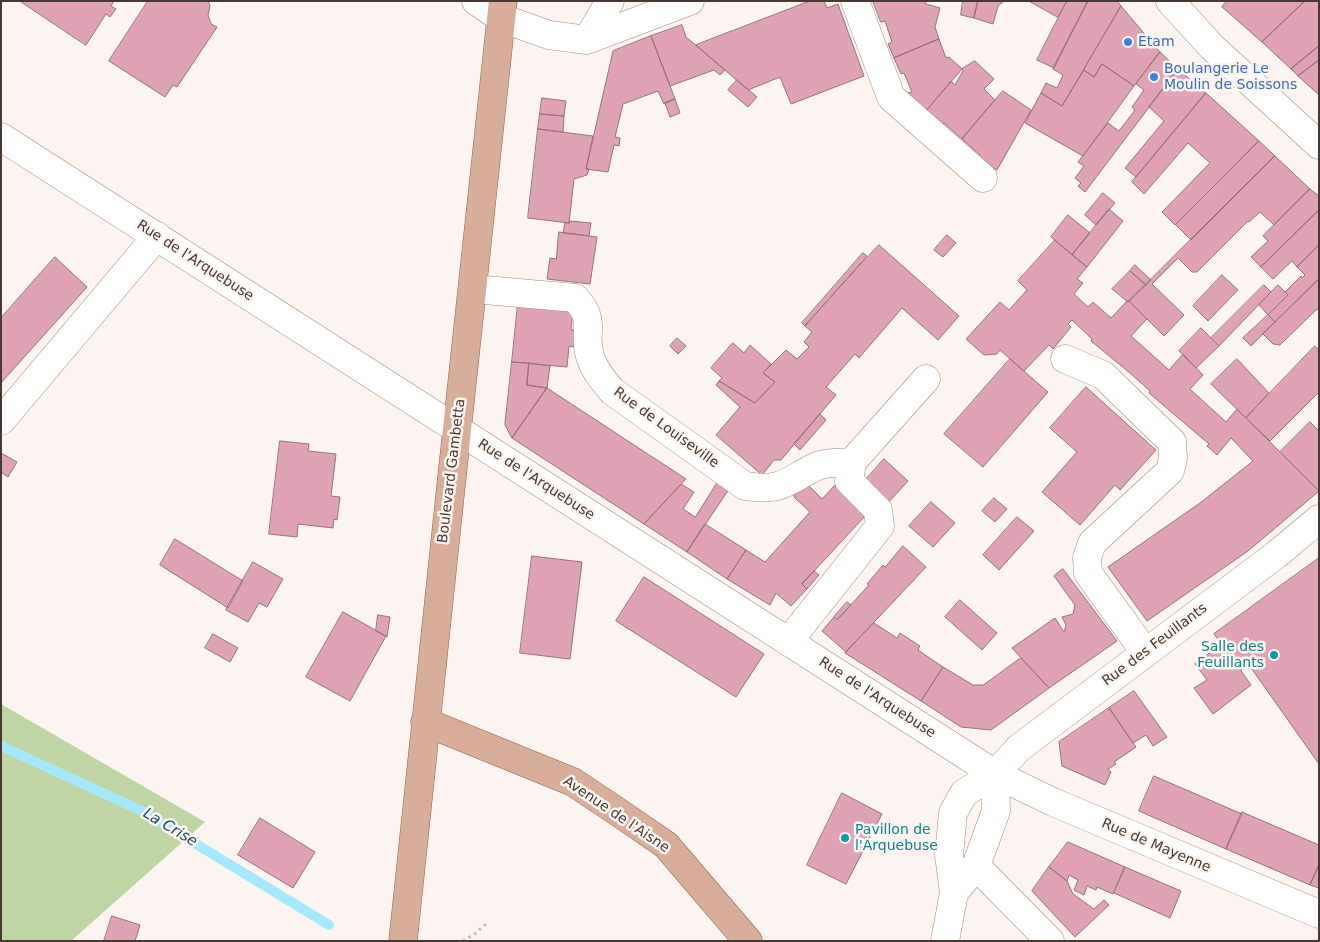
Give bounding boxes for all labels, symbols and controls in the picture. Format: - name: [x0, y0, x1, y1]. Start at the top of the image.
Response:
- place label: Etam: [1138, 34, 1175, 50]
- marker: Etam: [1122, 36, 1134, 48]
- place label: Boulangerie Le Moulin de Soissons: [1164, 61, 1297, 94]
- marker: Boulangerie Le Moulin de Soissons: [1148, 71, 1160, 83]
- street label: Rue de l'Arquebuse: [133, 217, 257, 305]
- street label: Rue de Louiseville: [610, 384, 722, 472]
- street label: Boulevard Gambetta: [435, 398, 469, 544]
- street label: Rue de l'Arquebuse: [474, 436, 598, 524]
- street label: Rue des Feuillants: [1099, 600, 1211, 690]
- place label: Salle des Feuillants: [1197, 639, 1264, 672]
- marker: Salle des Feuillants: [1268, 649, 1280, 661]
- street label: Rue de l'Arquebuse: [815, 654, 939, 742]
- street label: Avenue de l'Aisne: [560, 773, 672, 857]
- water label: La Crise: [140, 805, 200, 851]
- street label: Rue de Mayenne: [1099, 815, 1213, 877]
- place label: Pavillon de l'Arquebuse: [855, 822, 938, 854]
- marker: Pavillon de l'Arquebuse: [839, 832, 851, 844]

